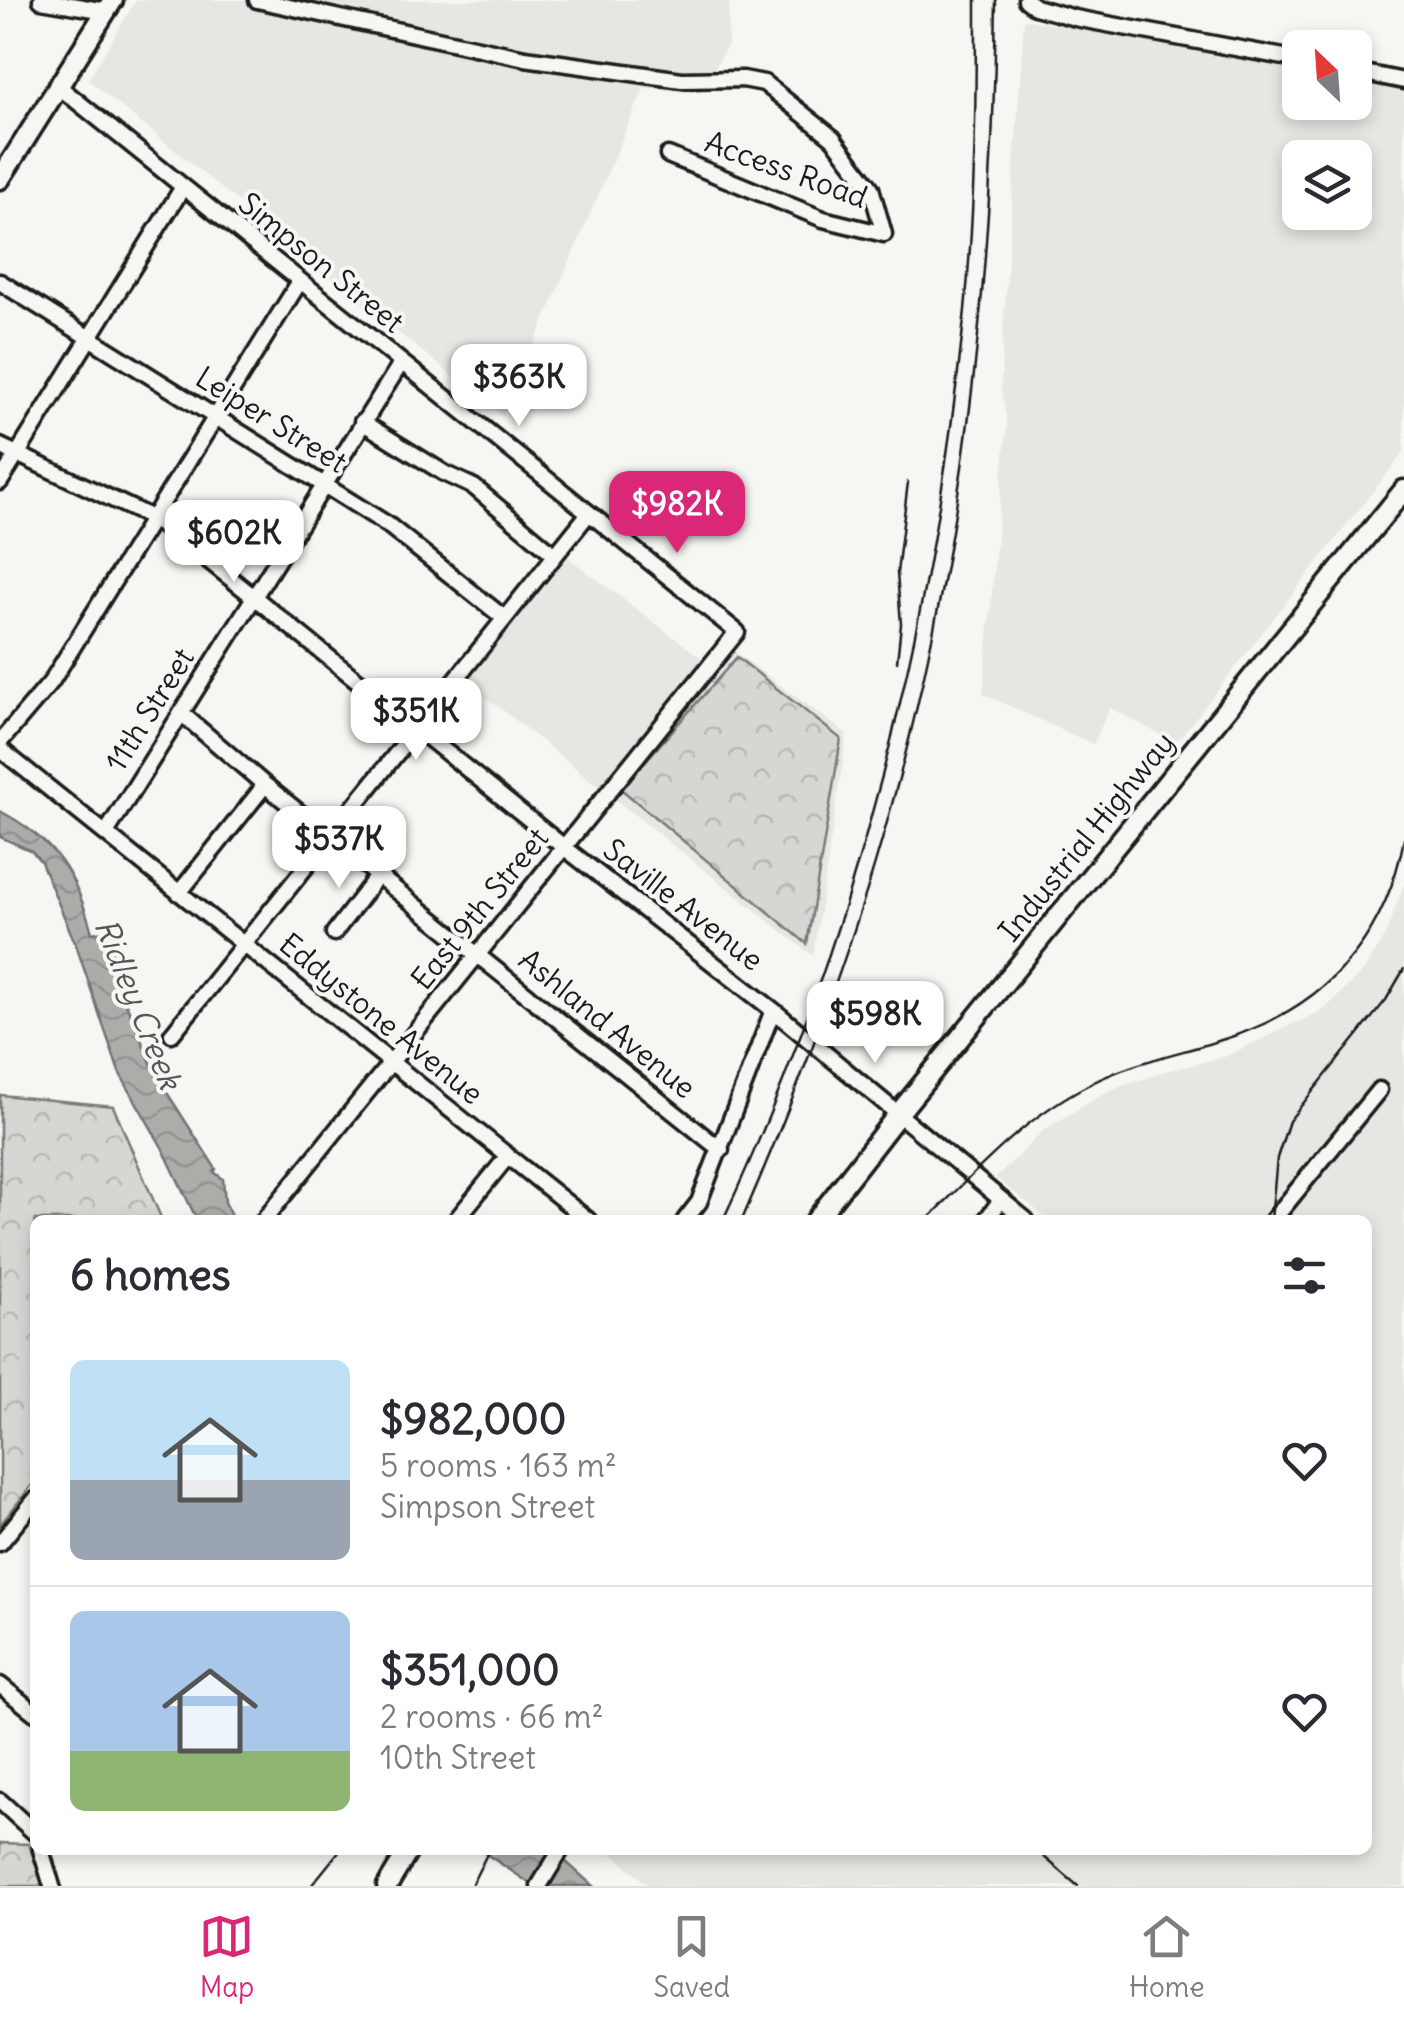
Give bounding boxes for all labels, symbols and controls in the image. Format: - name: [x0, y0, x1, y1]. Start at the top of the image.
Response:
- north arrow: [1282, 30, 1372, 120]
- map controls: [1282, 30, 1372, 230]
- street label: Access Road: [700, 122, 873, 216]
- button: layers: [1282, 140, 1372, 230]
- street label: Simpson Street: [231, 184, 412, 341]
- pin: $363K: [449, 344, 589, 429]
- text: $363K: [473, 356, 565, 397]
- street label: Leiper Street: [189, 358, 354, 481]
- pin: $982K: [607, 471, 747, 556]
- text: $982K: [631, 483, 723, 524]
- pin: $602K: [164, 500, 304, 585]
- text: $602K: [187, 512, 281, 553]
- street label: 11th Street: [96, 641, 202, 778]
- pin: $351K: [346, 678, 486, 763]
- text: $351K: [373, 690, 459, 731]
- street label: Industrial Highway: [990, 724, 1182, 949]
- pin: $537K: [269, 806, 409, 891]
- text: $537K: [294, 818, 384, 859]
- street label: East 9th Street: [402, 820, 556, 997]
- street label: Saville Avenue: [596, 830, 771, 978]
- water label: Ridley Creek: [86, 913, 192, 1098]
- street label: Eddystone Avenue: [272, 924, 491, 1112]
- street label: Ashland Avenue: [511, 940, 704, 1106]
- pin: $598K: [805, 981, 945, 1066]
- text: $598K: [829, 993, 921, 1034]
- icon: filters: [1277, 1248, 1332, 1303]
- text: 6 homes: [70, 1249, 231, 1301]
- text: $982,000: [380, 1393, 566, 1445]
- icon: home: [150, 1400, 270, 1520]
- icon: heart: [1277, 1433, 1332, 1488]
- text: 5 rooms · 163 m²: [380, 1445, 617, 1486]
- text: Simpson Street: [380, 1486, 595, 1527]
- text: $351,000: [380, 1644, 560, 1696]
- icon: home: [150, 1651, 270, 1771]
- icon: heart: [1277, 1684, 1332, 1739]
- text: 2 rooms · 66 m²: [380, 1696, 603, 1737]
- text: 10th Street: [380, 1737, 536, 1778]
- tab: Map: [199, 1909, 254, 2005]
- tab: Saved: [653, 1909, 730, 2005]
- tab: Home: [1129, 1909, 1205, 2005]

